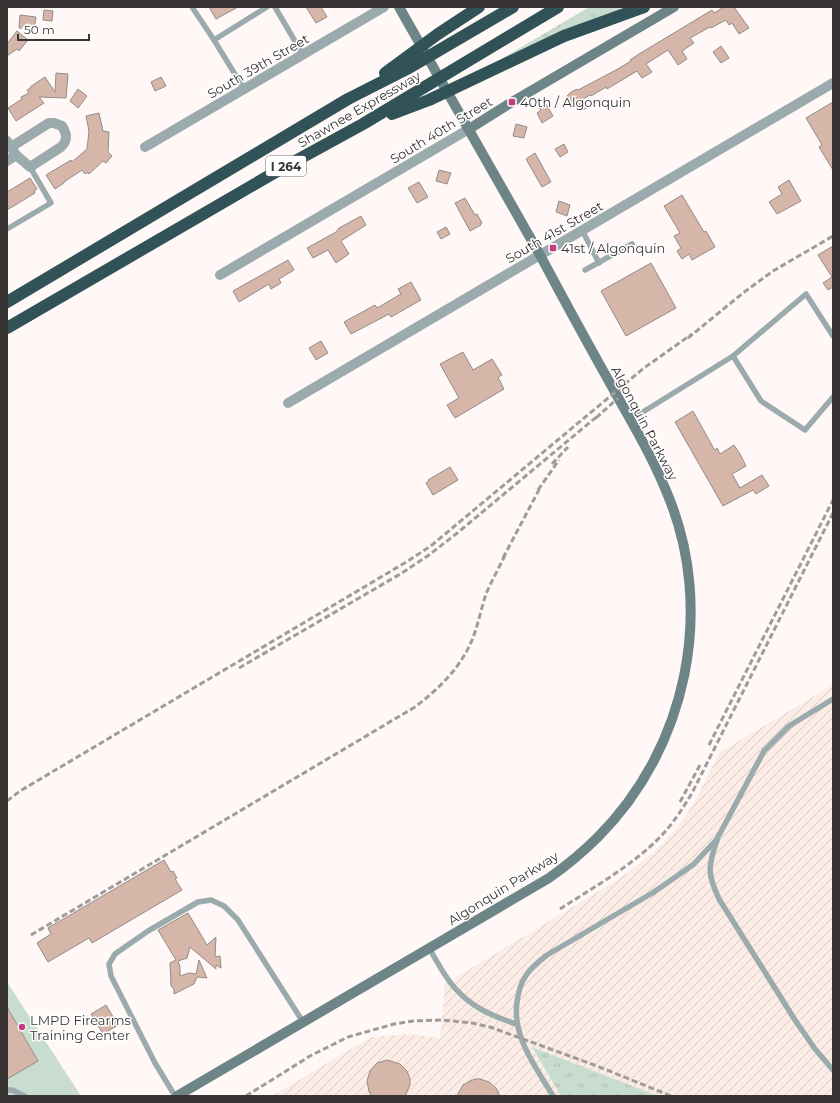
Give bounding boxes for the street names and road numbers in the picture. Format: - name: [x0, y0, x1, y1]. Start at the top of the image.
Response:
- street label: South 39th Street: [204, 30, 312, 102]
- street label: Shawnee Expressway: [295, 67, 424, 151]
- street label: South 40th Street: [387, 93, 495, 167]
- road number: I 264: [266, 156, 306, 176]
- street label: South 41st Street: [503, 198, 605, 266]
- street label: Algonquin Parkway: [608, 363, 682, 484]
- street label: Algonquin Parkway: [445, 847, 562, 928]

